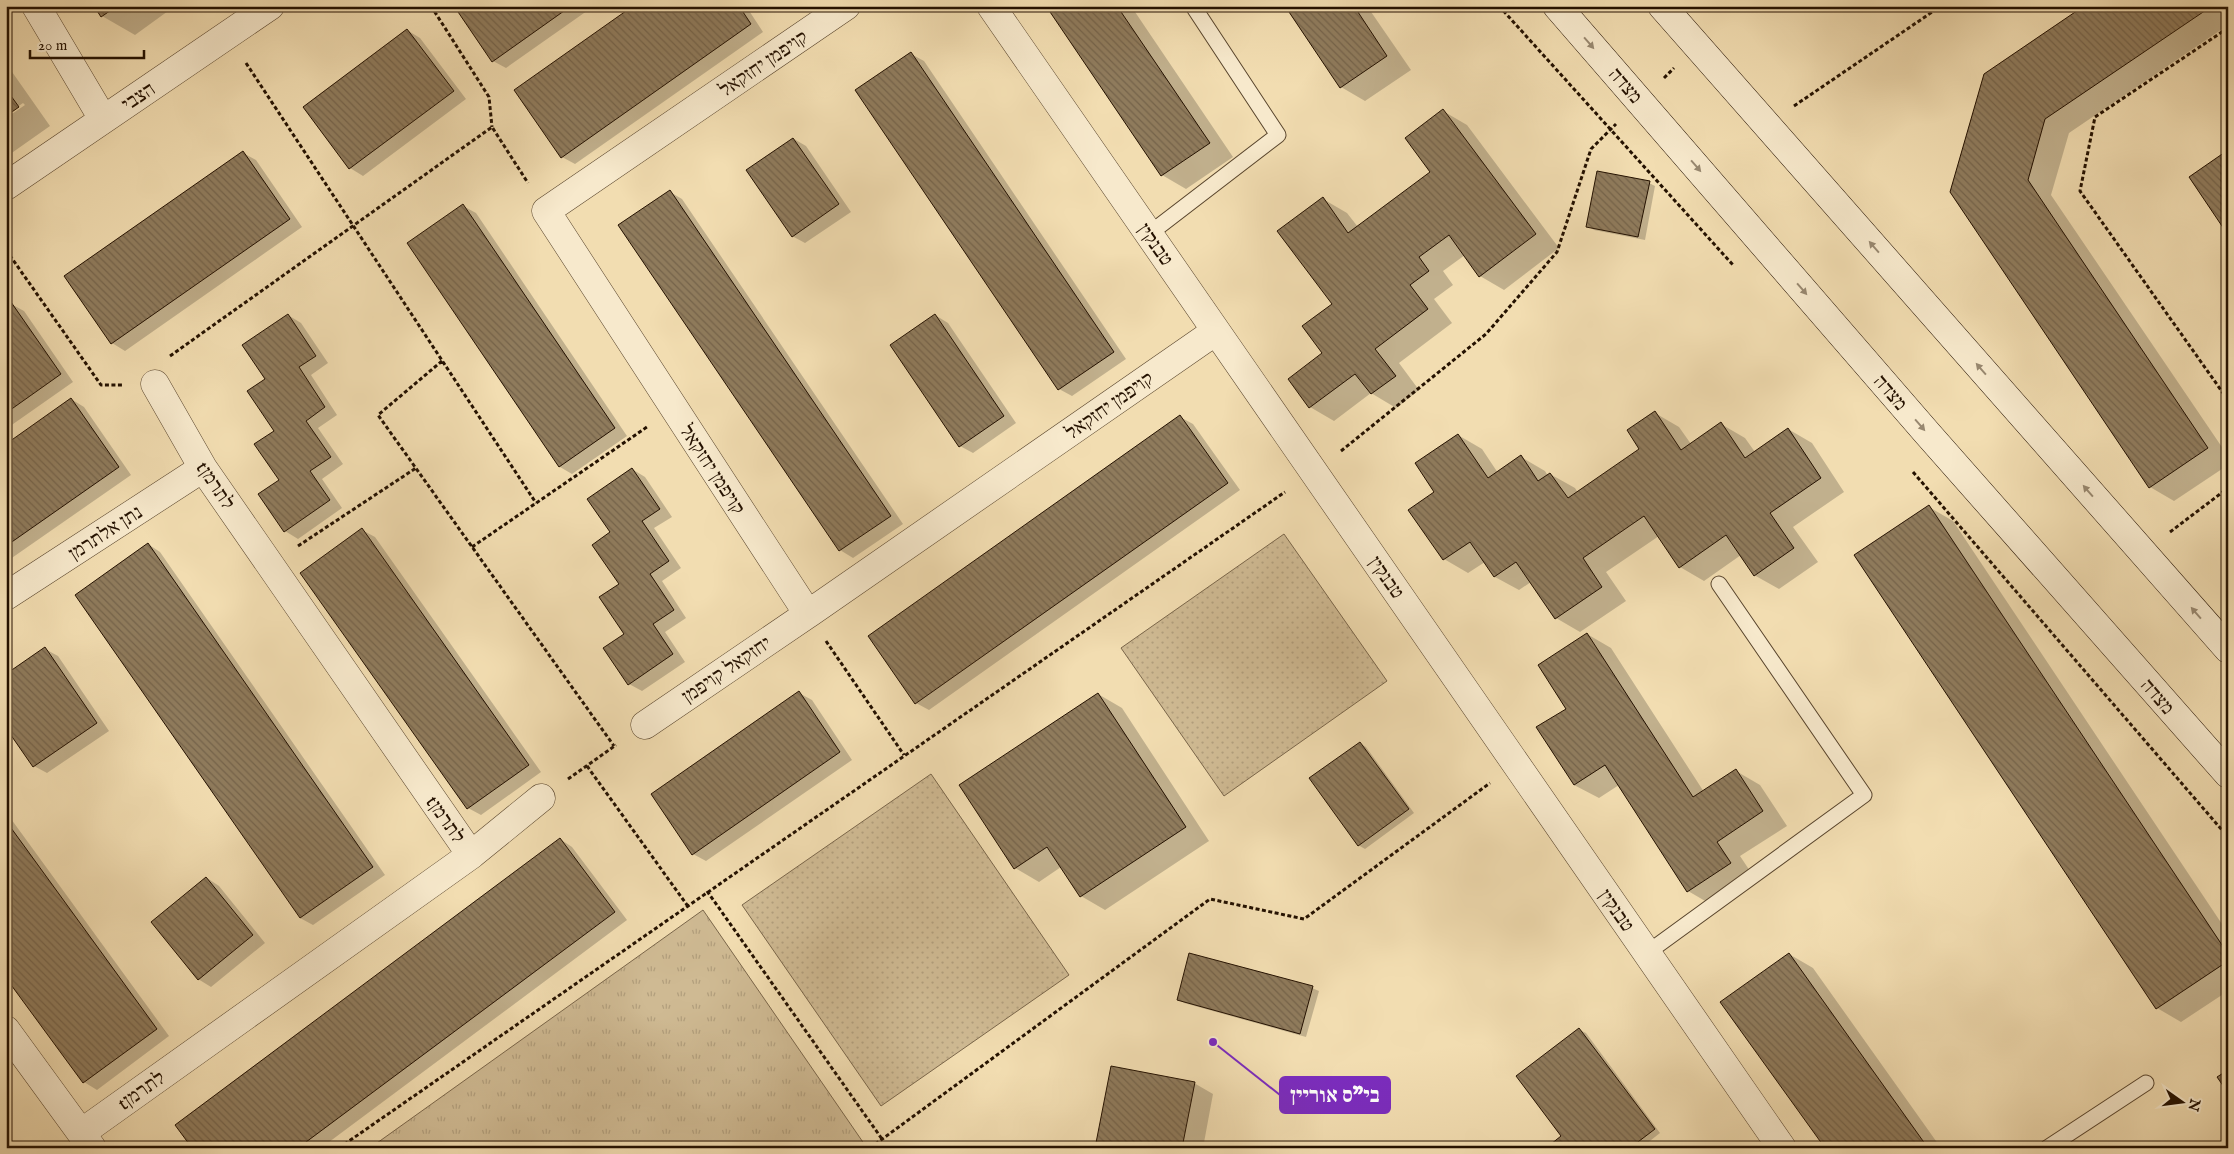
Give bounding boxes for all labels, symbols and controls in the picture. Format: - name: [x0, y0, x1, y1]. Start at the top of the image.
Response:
- street label: קויפמן יחזקאל: [714, 25, 813, 103]
- scale bar: [30, 28, 144, 60]
- text: 20 m: [38, 36, 68, 55]
- one-way arrow: [1584, 36, 1595, 49]
- street label: מצדה: [1602, 63, 1647, 109]
- street label: הצבי: [117, 77, 160, 117]
- one-way arrow: [1690, 159, 1701, 172]
- street label: טבנקין: [1131, 219, 1178, 271]
- one-way arrow: [1868, 240, 1879, 253]
- one-way arrow: [1796, 282, 1808, 294]
- one-way arrow: [1975, 363, 1987, 375]
- street label: קויפמן יחזקאל: [1061, 367, 1159, 446]
- street label: מצדה: [1867, 370, 1912, 416]
- one-way arrow: [1914, 418, 1925, 431]
- street label: קויפמן יחזקאל: [673, 420, 750, 520]
- street label: tלתרמן: [190, 457, 240, 515]
- one-way arrow: [2083, 484, 2094, 497]
- street label: נתן אלתרמן: [64, 500, 147, 566]
- street label: טבנקין: [1362, 552, 1409, 604]
- one-way arrow: [2190, 606, 2201, 619]
- street label: יחזקאל קויפמן: [677, 631, 776, 709]
- street label: מצדה: [2134, 674, 2179, 720]
- street label: tלתרמן: [419, 791, 470, 849]
- street label: טבנקין: [1592, 885, 1639, 937]
- street label: tלתרמן: [113, 1066, 171, 1117]
- north arrow: [2156, 1076, 2206, 1126]
- callout: בי"ס אוריין: [1280, 1077, 1390, 1113]
- text: בי"ס אוריין: [1290, 1083, 1380, 1110]
- text: N: [2183, 1096, 2204, 1113]

